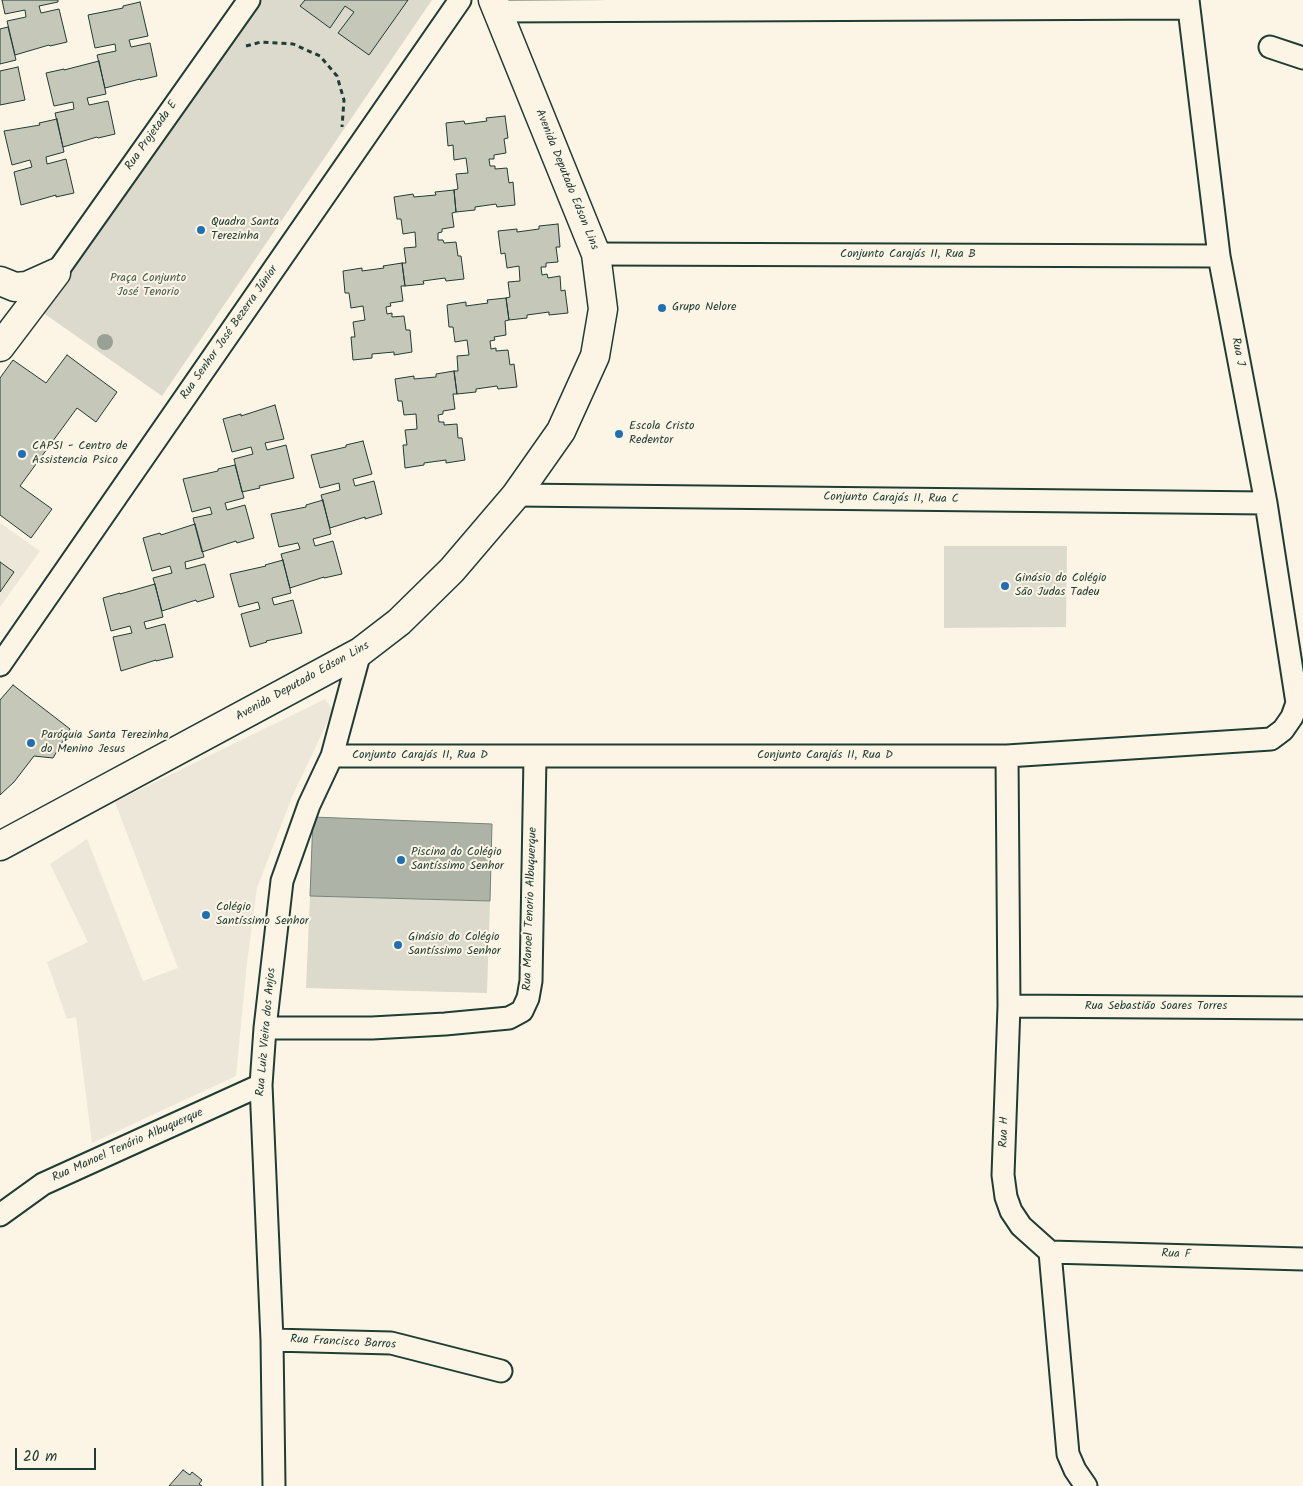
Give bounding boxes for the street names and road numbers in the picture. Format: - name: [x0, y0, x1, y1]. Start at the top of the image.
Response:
- street label: Rua Projetada E: [123, 99, 181, 173]
- street label: Avenida Deputado Edson Lins: [531, 108, 601, 252]
- street label: Conjunto Carajás II, Rua B: [840, 248, 976, 262]
- street label: Rua Senhor José Bezerra Júnior: [178, 263, 282, 403]
- street label: Rua J: [1227, 336, 1247, 368]
- street label: Conjunto Carajás II, Rua C: [823, 491, 959, 507]
- street label: Avenida Deputado Edson Lins: [234, 639, 372, 725]
- street label: Conjunto Carajás II, Rua D: [352, 749, 488, 763]
- street label: Conjunto Carajás II, Rua D: [757, 749, 893, 763]
- street label: Rua Manoel Tenorio Albuquerque: [521, 827, 541, 991]
- street label: Rua Luiz Vieira dos Anjos: [254, 967, 280, 1097]
- street label: Rua Sebastião Soares Torres: [1085, 1000, 1227, 1014]
- street label: Rua Manoel Tenório Albuquerque: [50, 1106, 206, 1186]
- street label: Rua H: [997, 1116, 1013, 1148]
- street label: Rua F: [1161, 1247, 1191, 1263]
- street label: Rua Francisco Barros: [290, 1333, 396, 1353]

